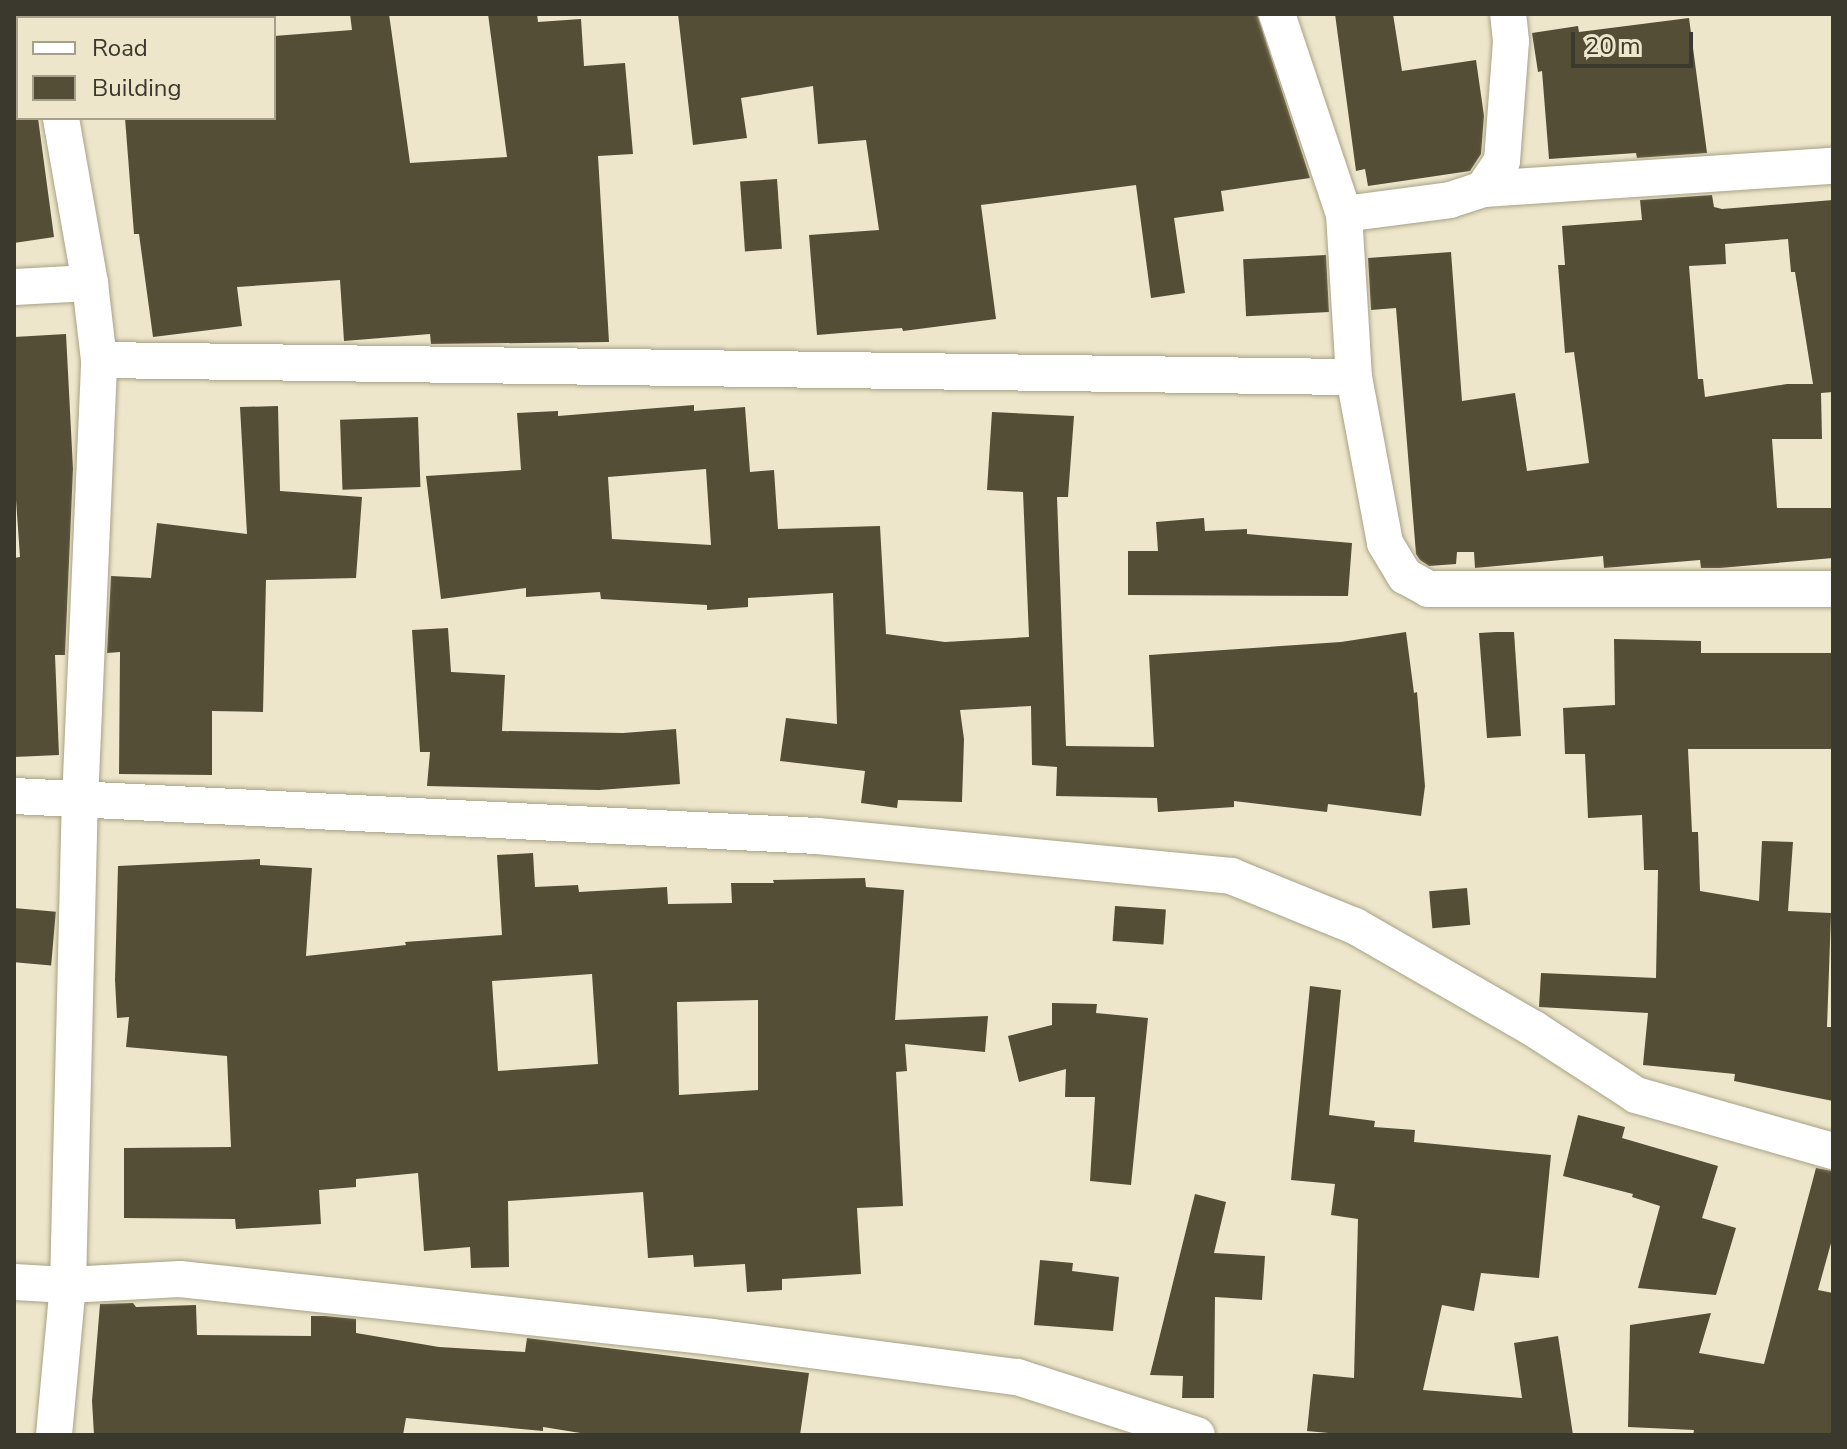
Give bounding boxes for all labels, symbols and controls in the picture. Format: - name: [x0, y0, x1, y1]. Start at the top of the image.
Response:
- legend: [16, 16, 276, 120]
- scale bar: [1575, 16, 1697, 66]
- text: 20 m: [1585, 30, 1641, 62]
- text: Road: [92, 32, 148, 64]
- text: Building: [92, 72, 182, 104]

